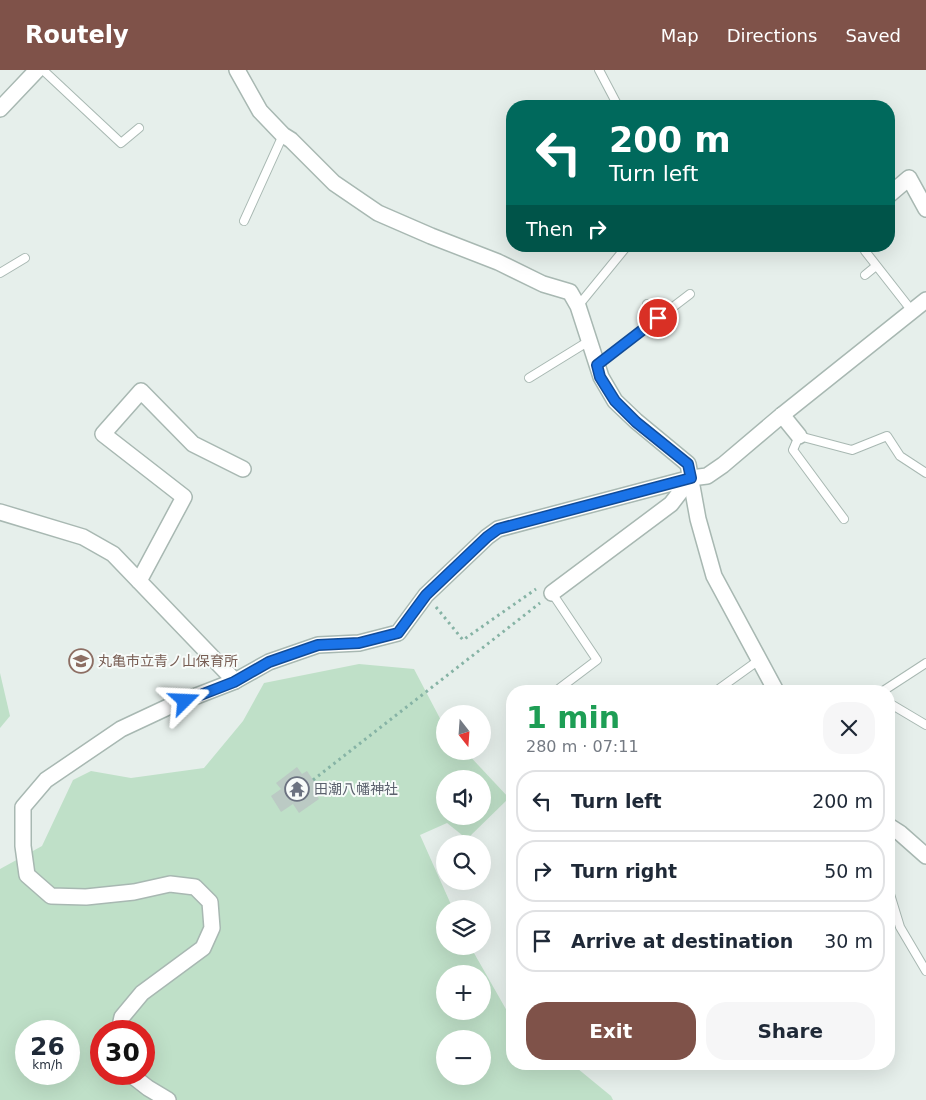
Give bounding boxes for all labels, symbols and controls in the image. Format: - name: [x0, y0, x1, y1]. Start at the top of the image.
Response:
- text: Routely: [25, 21, 129, 49]
- text: Map: [661, 25, 699, 46]
- text: Directions: [727, 25, 817, 46]
- text: Saved: [845, 25, 901, 46]
- icon: left: [526, 120, 591, 185]
- text: 200 m: [609, 120, 731, 160]
- text: Turn left: [609, 161, 698, 186]
- icon: right: [583, 215, 611, 243]
- text: Then: [526, 218, 573, 240]
- pin: [637, 297, 679, 339]
- icon: arrive: [644, 304, 672, 332]
- school or university icon: 丸亀市立青ノ山保育所: [68, 648, 94, 674]
- place label: 丸亀市立青ノ山保育所: [98, 653, 238, 669]
- position arrow: [158, 674, 210, 726]
- text: 1 min: [526, 700, 620, 735]
- button: close: [823, 702, 875, 754]
- north arrow: [436, 705, 491, 760]
- map controls: [436, 705, 491, 1085]
- text: 280 m · 07:11: [526, 737, 639, 756]
- button: sound: [436, 770, 491, 825]
- temple icon: 田潮八幡神社: [284, 776, 310, 802]
- place label: 田潮八幡神社: [314, 781, 398, 797]
- icon: left: [528, 787, 556, 815]
- text: Turn left: [571, 790, 662, 812]
- text: 200 m: [812, 790, 873, 812]
- button: search: [436, 835, 491, 890]
- icon: right: [528, 857, 556, 885]
- text: Turn right: [571, 860, 677, 882]
- text: 50 m: [824, 860, 873, 882]
- button: layers: [436, 900, 491, 955]
- icon: arrive: [528, 927, 556, 955]
- text: Arrive at destination: [571, 930, 793, 952]
- text: 30 m: [824, 930, 873, 952]
- button: +: [436, 965, 491, 1020]
- button: Exit: [526, 1002, 696, 1060]
- button: Share: [706, 1002, 875, 1060]
- speed limit sign: 30: [90, 1020, 155, 1085]
- button: −: [436, 1030, 491, 1085]
- text: 26: [30, 1032, 65, 1061]
- text: km/h: [32, 1058, 63, 1072]

